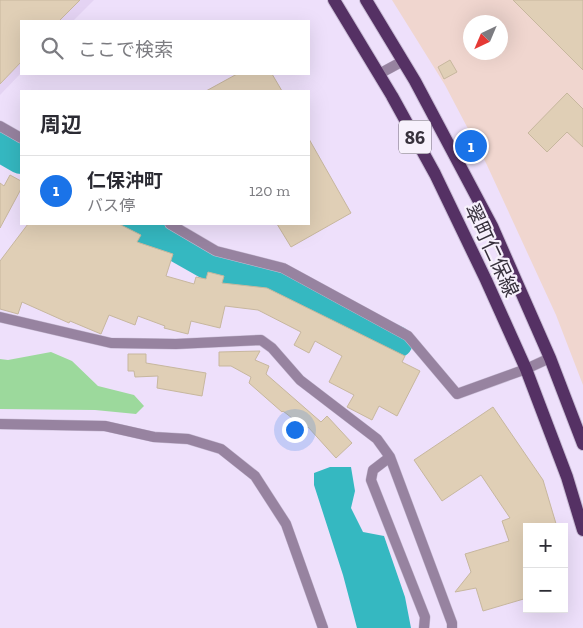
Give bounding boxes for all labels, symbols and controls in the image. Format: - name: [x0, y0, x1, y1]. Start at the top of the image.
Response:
- north arrow: [463, 15, 508, 60]
- search box: [20, 20, 310, 75]
- icon: search: [38, 34, 66, 62]
- text: ここで検索: [78, 38, 173, 61]
- text: 周辺: [40, 112, 82, 137]
- road number: 86: [399, 120, 431, 154]
- pin: 1: [455, 127, 487, 165]
- text: 仁保沖町: [87, 169, 163, 192]
- text: 1: [53, 181, 59, 200]
- text: 120 m: [249, 181, 290, 200]
- text: バス停: [87, 196, 135, 215]
- street label: 翠町仁保線: [460, 200, 524, 300]
- your location: [282, 417, 308, 443]
- map controls: [523, 523, 568, 613]
- button: +: [523, 523, 568, 568]
- button: −: [523, 568, 568, 613]

